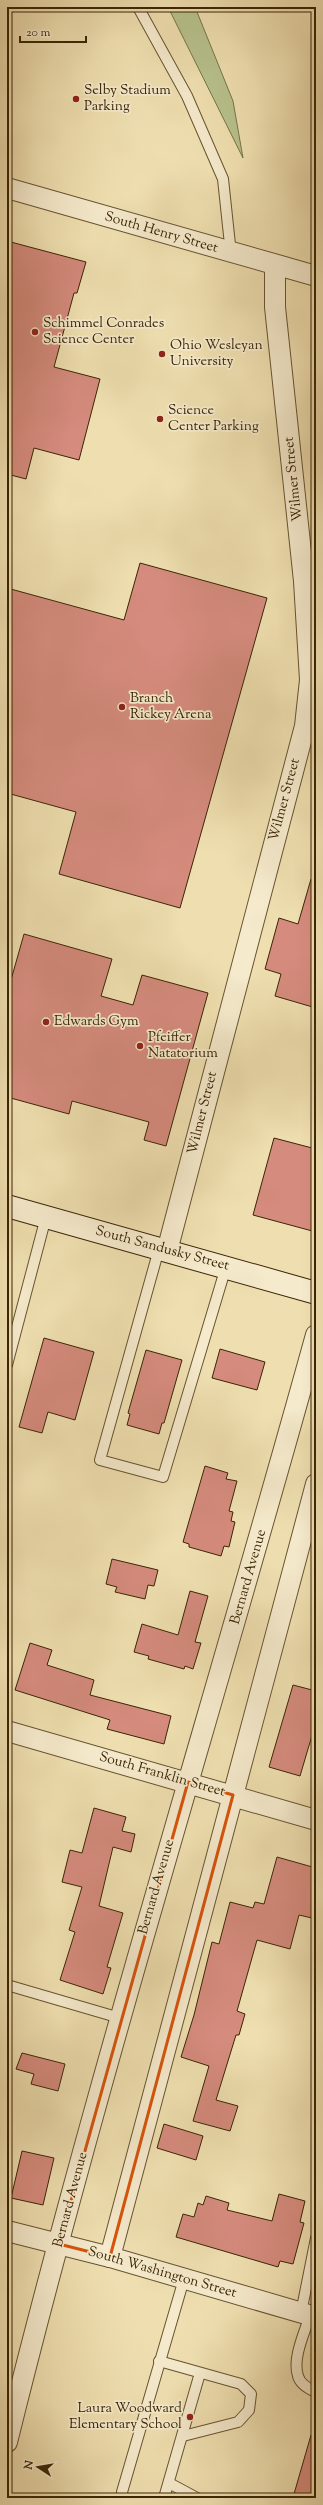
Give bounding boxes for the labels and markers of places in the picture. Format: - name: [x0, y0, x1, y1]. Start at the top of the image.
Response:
- place label: Selby Stadium Parking: [84, 81, 171, 117]
- marker: Selby Stadium Parking: [71, 94, 81, 104]
- place label: Schimmel Conrades Science Center: [43, 314, 164, 350]
- marker: Schimmel Conrades Science Center: [30, 327, 40, 337]
- place label: Ohio Wesleyan University: [170, 336, 263, 372]
- marker: Ohio Wesleyan University: [157, 349, 167, 359]
- place label: Science Center Parking: [168, 401, 259, 437]
- marker: Science Center Parking: [155, 414, 165, 424]
- place label: Branch Rickey Arena: [130, 689, 212, 725]
- marker: Branch Rickey Arena: [117, 702, 127, 712]
- place label: Edwards Gym: [54, 1012, 139, 1032]
- marker: Edwards Gym: [41, 1017, 51, 1027]
- place label: Pfeiffer Natatorium: [148, 1028, 218, 1064]
- marker: Pfeiffer Natatorium: [135, 1041, 145, 1051]
- place label: Laura Woodward Elementary School: [69, 2399, 182, 2435]
- marker: Laura Woodward Elementary School: [185, 2412, 195, 2422]

